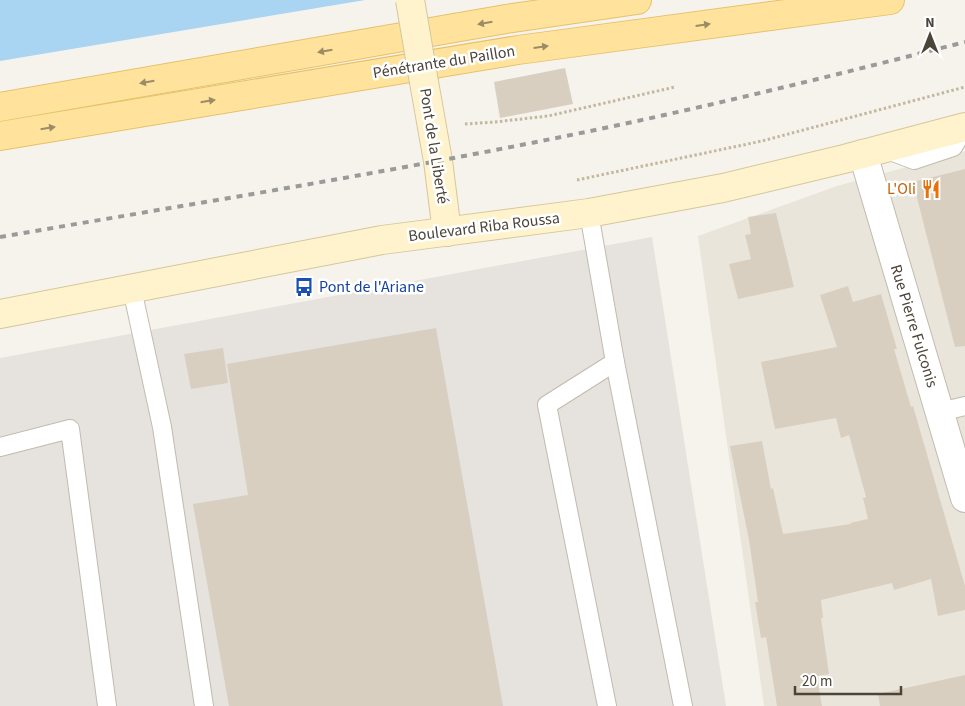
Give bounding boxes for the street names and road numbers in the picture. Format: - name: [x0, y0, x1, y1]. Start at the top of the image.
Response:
- street label: Pénétrante du Paillon: [371, 40, 517, 84]
- street label: Pont de la Liberté: [414, 86, 454, 206]
- street label: Boulevard Riba Roussa: [407, 207, 561, 247]
- street label: Rue Pierre Fulconis: [885, 262, 943, 390]

